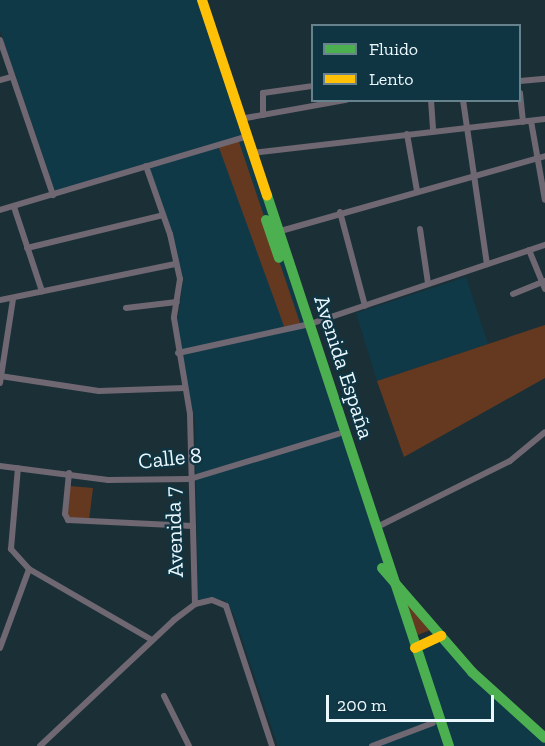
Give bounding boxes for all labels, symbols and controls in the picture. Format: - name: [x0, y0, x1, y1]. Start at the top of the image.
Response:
- legend: [311, 24, 521, 102]
- text: Fluido: [369, 38, 418, 60]
- text: Lento: [369, 68, 414, 90]
- street label: Avenida España: [308, 292, 380, 442]
- street label: Calle 8: [137, 442, 203, 474]
- street label: Avenida 7: [159, 486, 189, 578]
- scale bar: [329, 683, 497, 721]
- text: 200 m: [337, 694, 387, 716]

